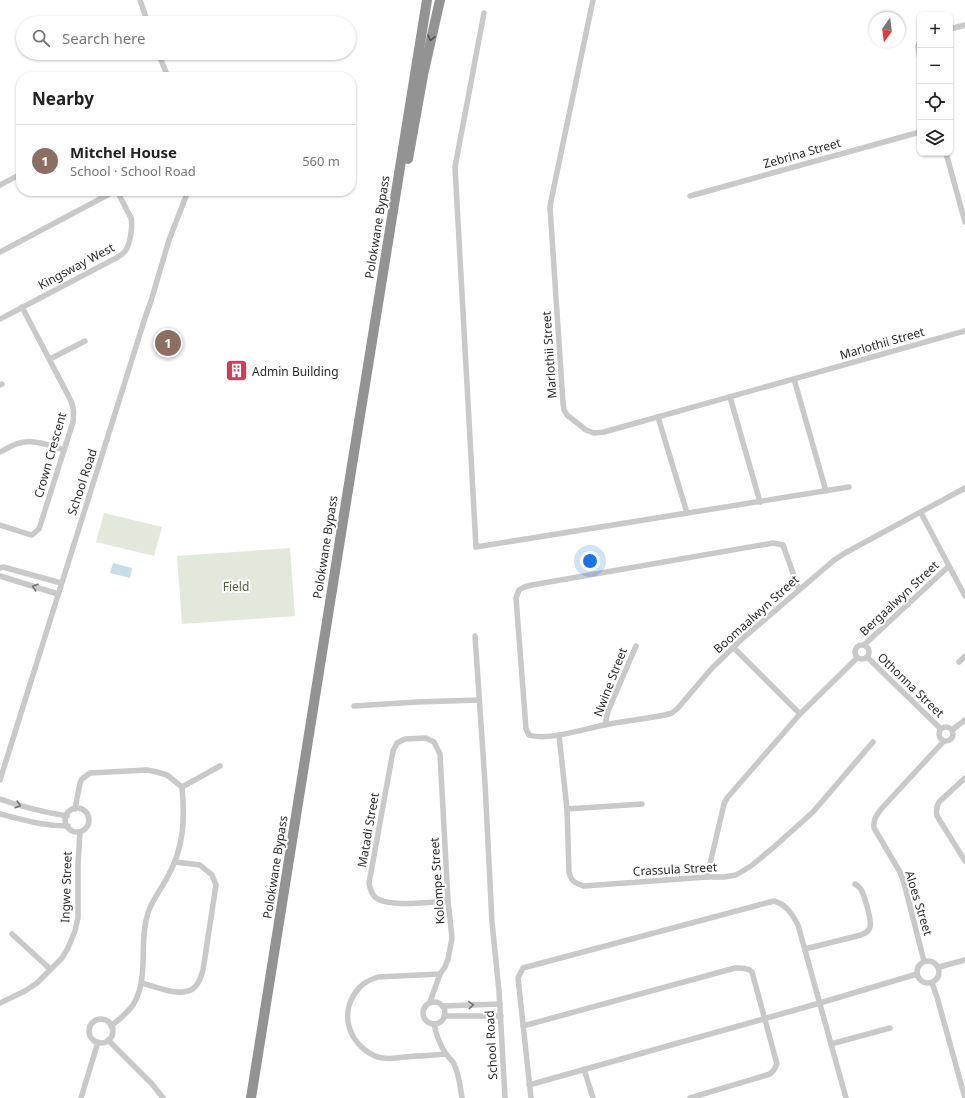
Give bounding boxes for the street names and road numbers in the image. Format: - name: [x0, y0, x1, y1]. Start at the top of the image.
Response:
- street label: Zebrina Street: [761, 134, 843, 172]
- street label: Polokwane Bypass: [360, 174, 394, 280]
- street label: Kingsway West: [35, 238, 118, 293]
- street label: Marlothii Street: [537, 310, 561, 399]
- street label: Marlothii Street: [838, 323, 927, 363]
- street label: Crown Crescent: [30, 410, 71, 500]
- street label: School Road: [63, 446, 101, 518]
- street label: Polokwane Bypass: [308, 494, 342, 600]
- street label: Bergaalwyn Street: [856, 556, 943, 639]
- street label: Boomaalwyn Street: [710, 571, 803, 657]
- street label: Nwine Street: [589, 645, 631, 719]
- street label: Othonna Street: [874, 649, 949, 722]
- street label: Matadi Street: [353, 791, 383, 869]
- street label: Polokwane Bypass: [258, 814, 292, 920]
- street label: Kolompe Street: [425, 836, 449, 925]
- street label: Ingwe Street: [56, 850, 76, 923]
- street label: Crassula Street: [632, 858, 718, 880]
- street label: Aloes Street: [901, 868, 937, 938]
- street label: School Road: [481, 1010, 501, 1080]

